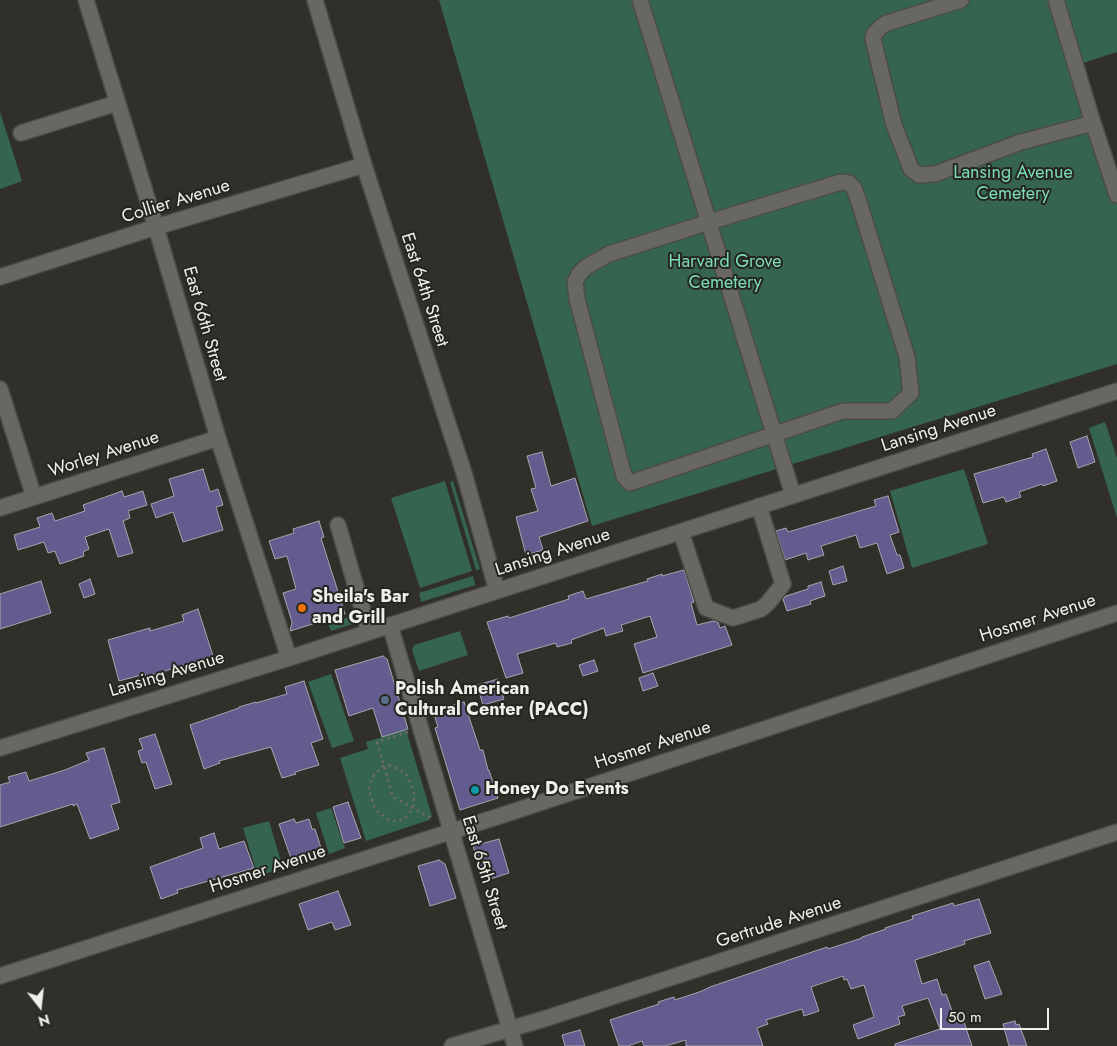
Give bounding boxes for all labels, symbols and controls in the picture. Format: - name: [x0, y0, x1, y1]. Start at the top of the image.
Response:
- park label: Lansing Avenue Cemetery: [953, 163, 1073, 205]
- street label: Collier Avenue: [119, 175, 233, 229]
- street label: East 64th Street: [395, 230, 453, 350]
- park label: Harvard Grove Cemetery: [669, 252, 781, 294]
- street label: East 66th Street: [177, 264, 231, 384]
- street label: Lansing Avenue: [879, 400, 999, 458]
- street label: Worley Avenue: [46, 427, 162, 483]
- street label: Lansing Avenue: [493, 524, 613, 582]
- place label: Sheila's Bar and Grill: [312, 587, 409, 630]
- street label: Hosmer Avenue: [977, 590, 1099, 648]
- marker: Sheila's Bar and Grill: [296, 602, 308, 614]
- street label: Lansing Avenue: [107, 647, 227, 703]
- place label: Polish American Cultural Center (PACC): [395, 679, 589, 722]
- marker: Polish American Cultural Center (PACC): [379, 694, 391, 706]
- street label: Hosmer Avenue: [592, 717, 714, 775]
- place label: Honey Do Events: [485, 779, 629, 801]
- marker: Honey Do Events: [469, 784, 481, 796]
- street label: East 65th Street: [456, 813, 512, 933]
- street label: Hosmer Avenue: [207, 841, 329, 899]
- street label: Gertrude Avenue: [714, 893, 844, 953]
- north arrow: [15, 981, 65, 1031]
- scale bar: [942, 998, 1051, 1030]
- text: 50 m: [948, 1006, 982, 1028]
- text: N: [36, 1009, 52, 1032]

